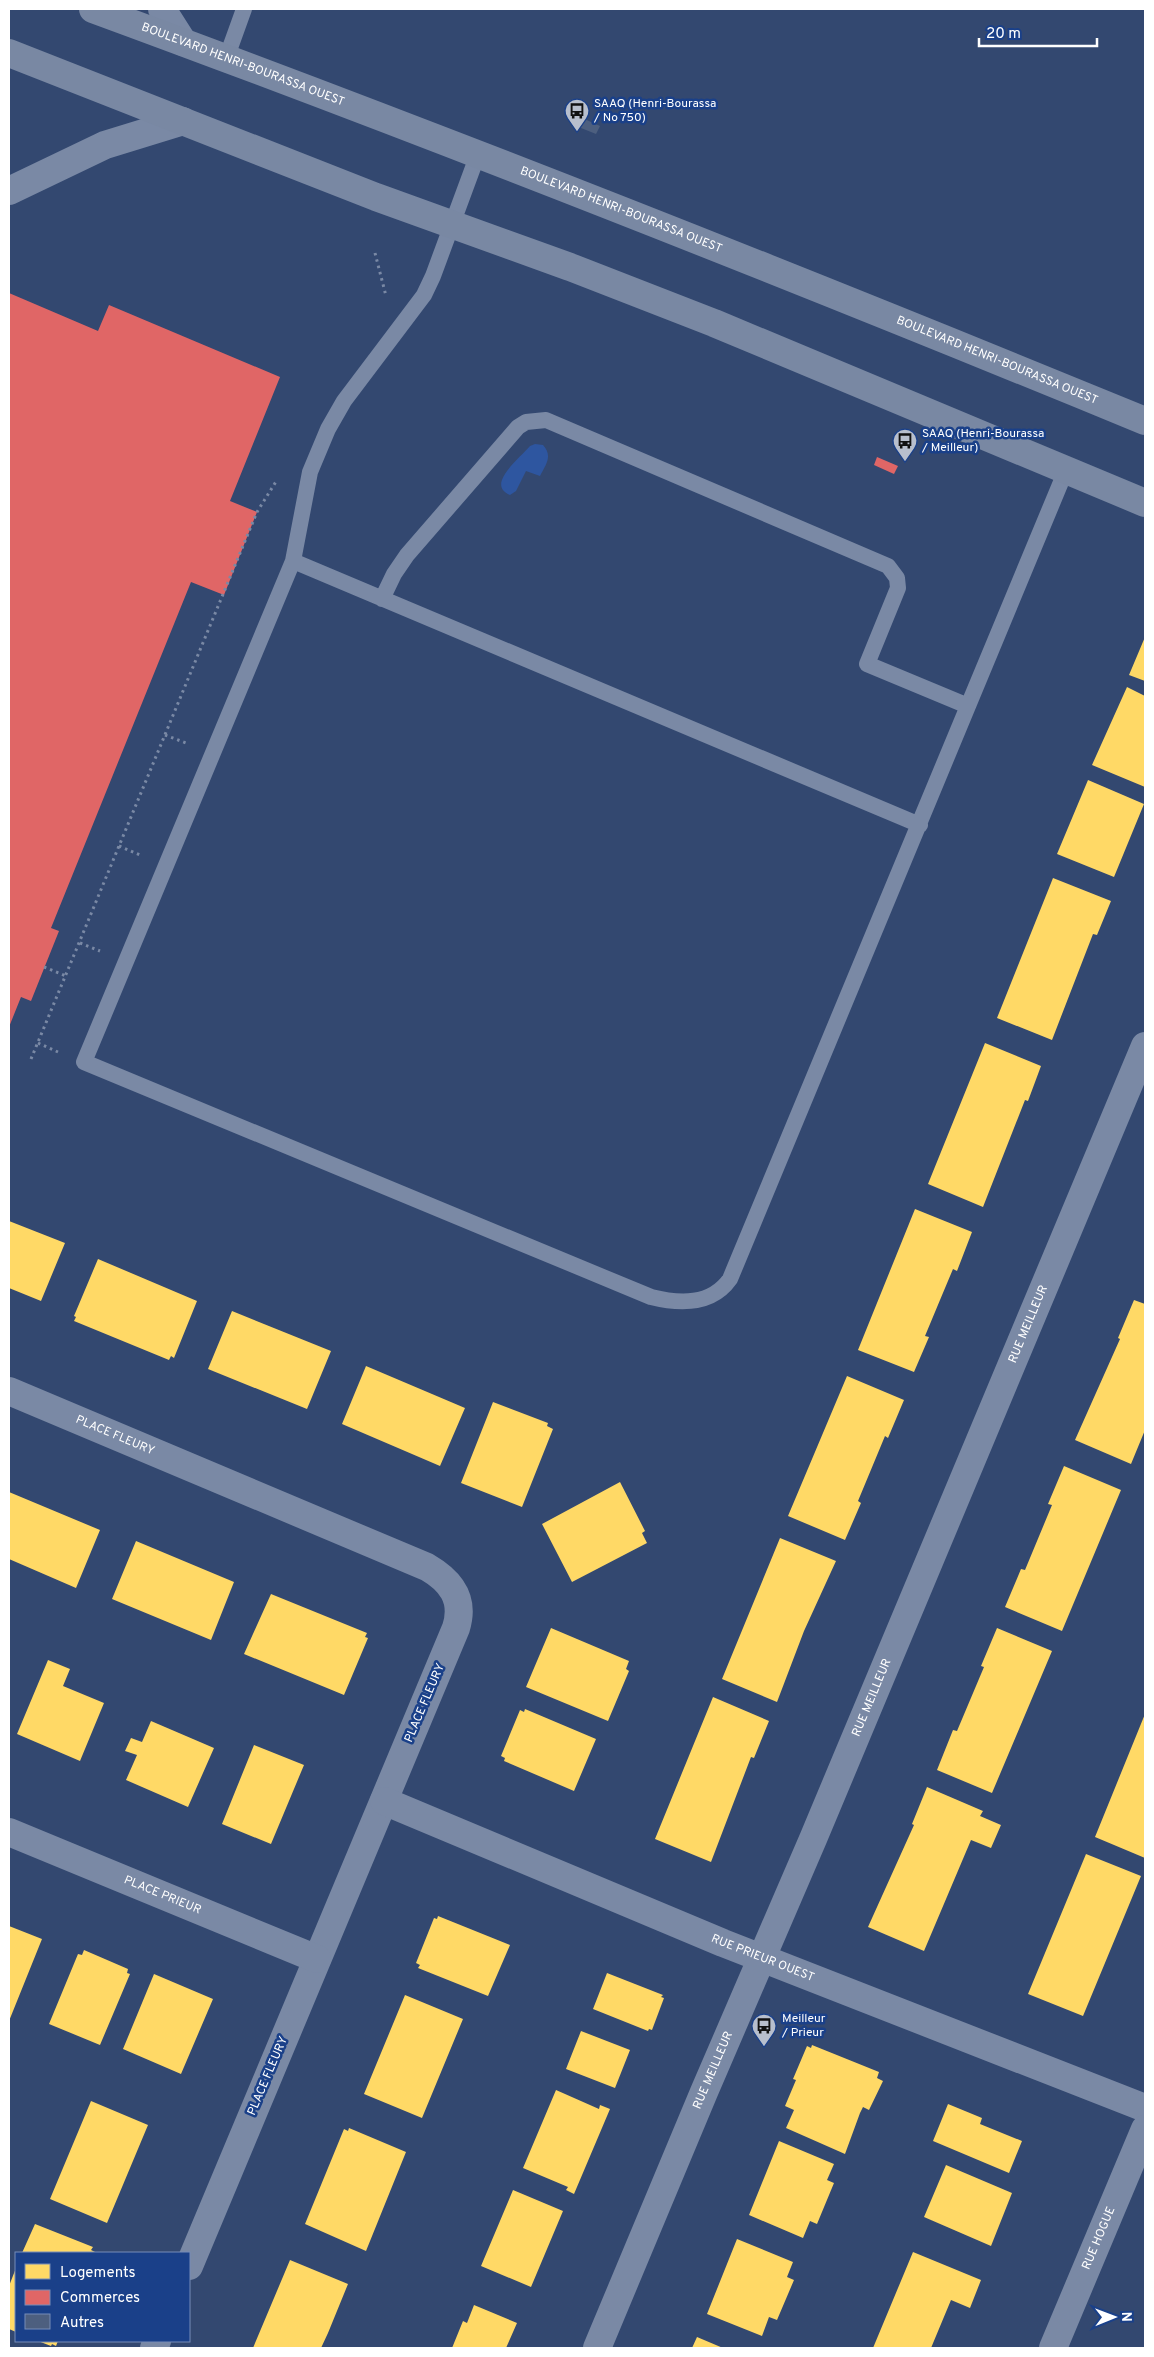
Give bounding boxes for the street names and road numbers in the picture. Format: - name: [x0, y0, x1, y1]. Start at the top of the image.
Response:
- street label: BOULEVARD HENRI-BOURASSA OUEST: [139, 19, 347, 110]
- street label: BOULEVARD HENRI-BOURASSA OUEST: [518, 163, 724, 257]
- street label: BOULEVARD HENRI-BOURASSA OUEST: [894, 313, 1100, 409]
- street label: RUE MEILLEUR: [1005, 1283, 1052, 1366]
- street label: PLACE FLEURY: [73, 1412, 157, 1459]
- street label: RUE MEILLEUR: [849, 1656, 896, 1739]
- street label: PLACE FLEURY: [401, 1661, 449, 1745]
- street label: PLACE PRIEUR: [121, 1872, 204, 1918]
- street label: RUE PRIEUR OUEST: [709, 1931, 816, 1986]
- street label: RUE MEILLEUR: [690, 2029, 737, 2112]
- street label: PLACE FLEURY: [244, 2034, 292, 2118]
- street label: RUE HOGUE: [1079, 2204, 1119, 2272]

